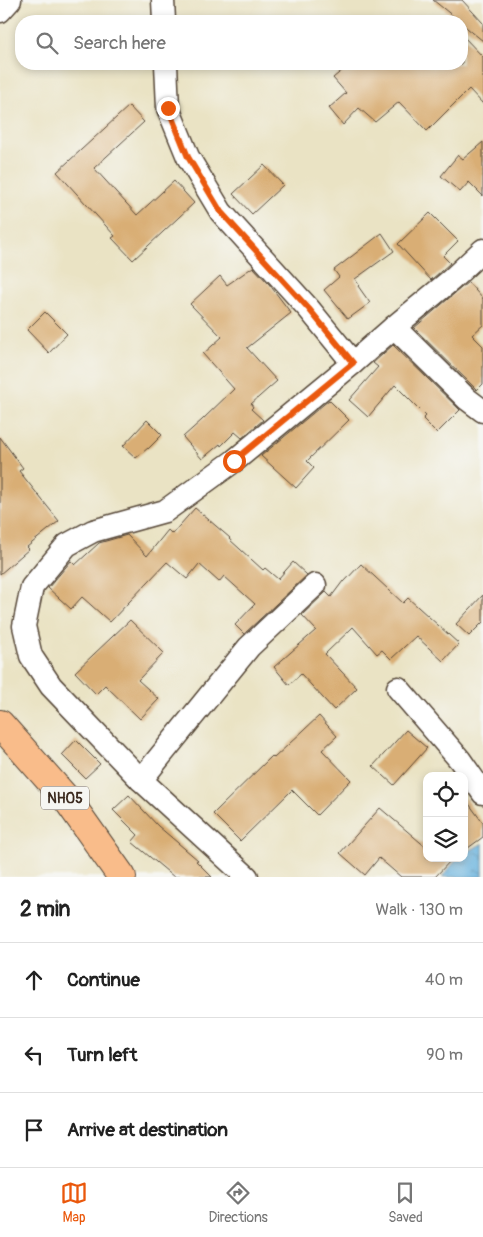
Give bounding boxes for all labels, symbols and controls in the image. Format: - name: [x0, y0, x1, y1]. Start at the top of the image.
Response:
- search box: [15, 15, 468, 70]
- icon: search: [33, 29, 61, 57]
- text: Search here: [73, 31, 166, 55]
- route end: [157, 97, 180, 120]
- route start: [223, 450, 246, 473]
- map controls: [423, 772, 468, 862]
- button: locate: [423, 772, 468, 817]
- road number: NH05: [41, 786, 89, 810]
- button: layers: [423, 817, 468, 862]
- text: 2 min: [20, 896, 70, 923]
- text: Walk · 130 m: [376, 900, 463, 920]
- icon: ahead: [20, 966, 48, 994]
- text: Continue: [67, 968, 140, 992]
- text: 40 m: [425, 970, 463, 990]
- icon: left: [20, 1041, 48, 1069]
- text: Turn left: [67, 1043, 137, 1067]
- text: 90 m: [426, 1045, 463, 1065]
- icon: arrive: [20, 1116, 48, 1144]
- text: Arrive at destination: [67, 1118, 228, 1142]
- tab: Map: [60, 1179, 88, 1226]
- tab: Directions: [208, 1179, 268, 1226]
- tab: Saved: [388, 1179, 423, 1226]

